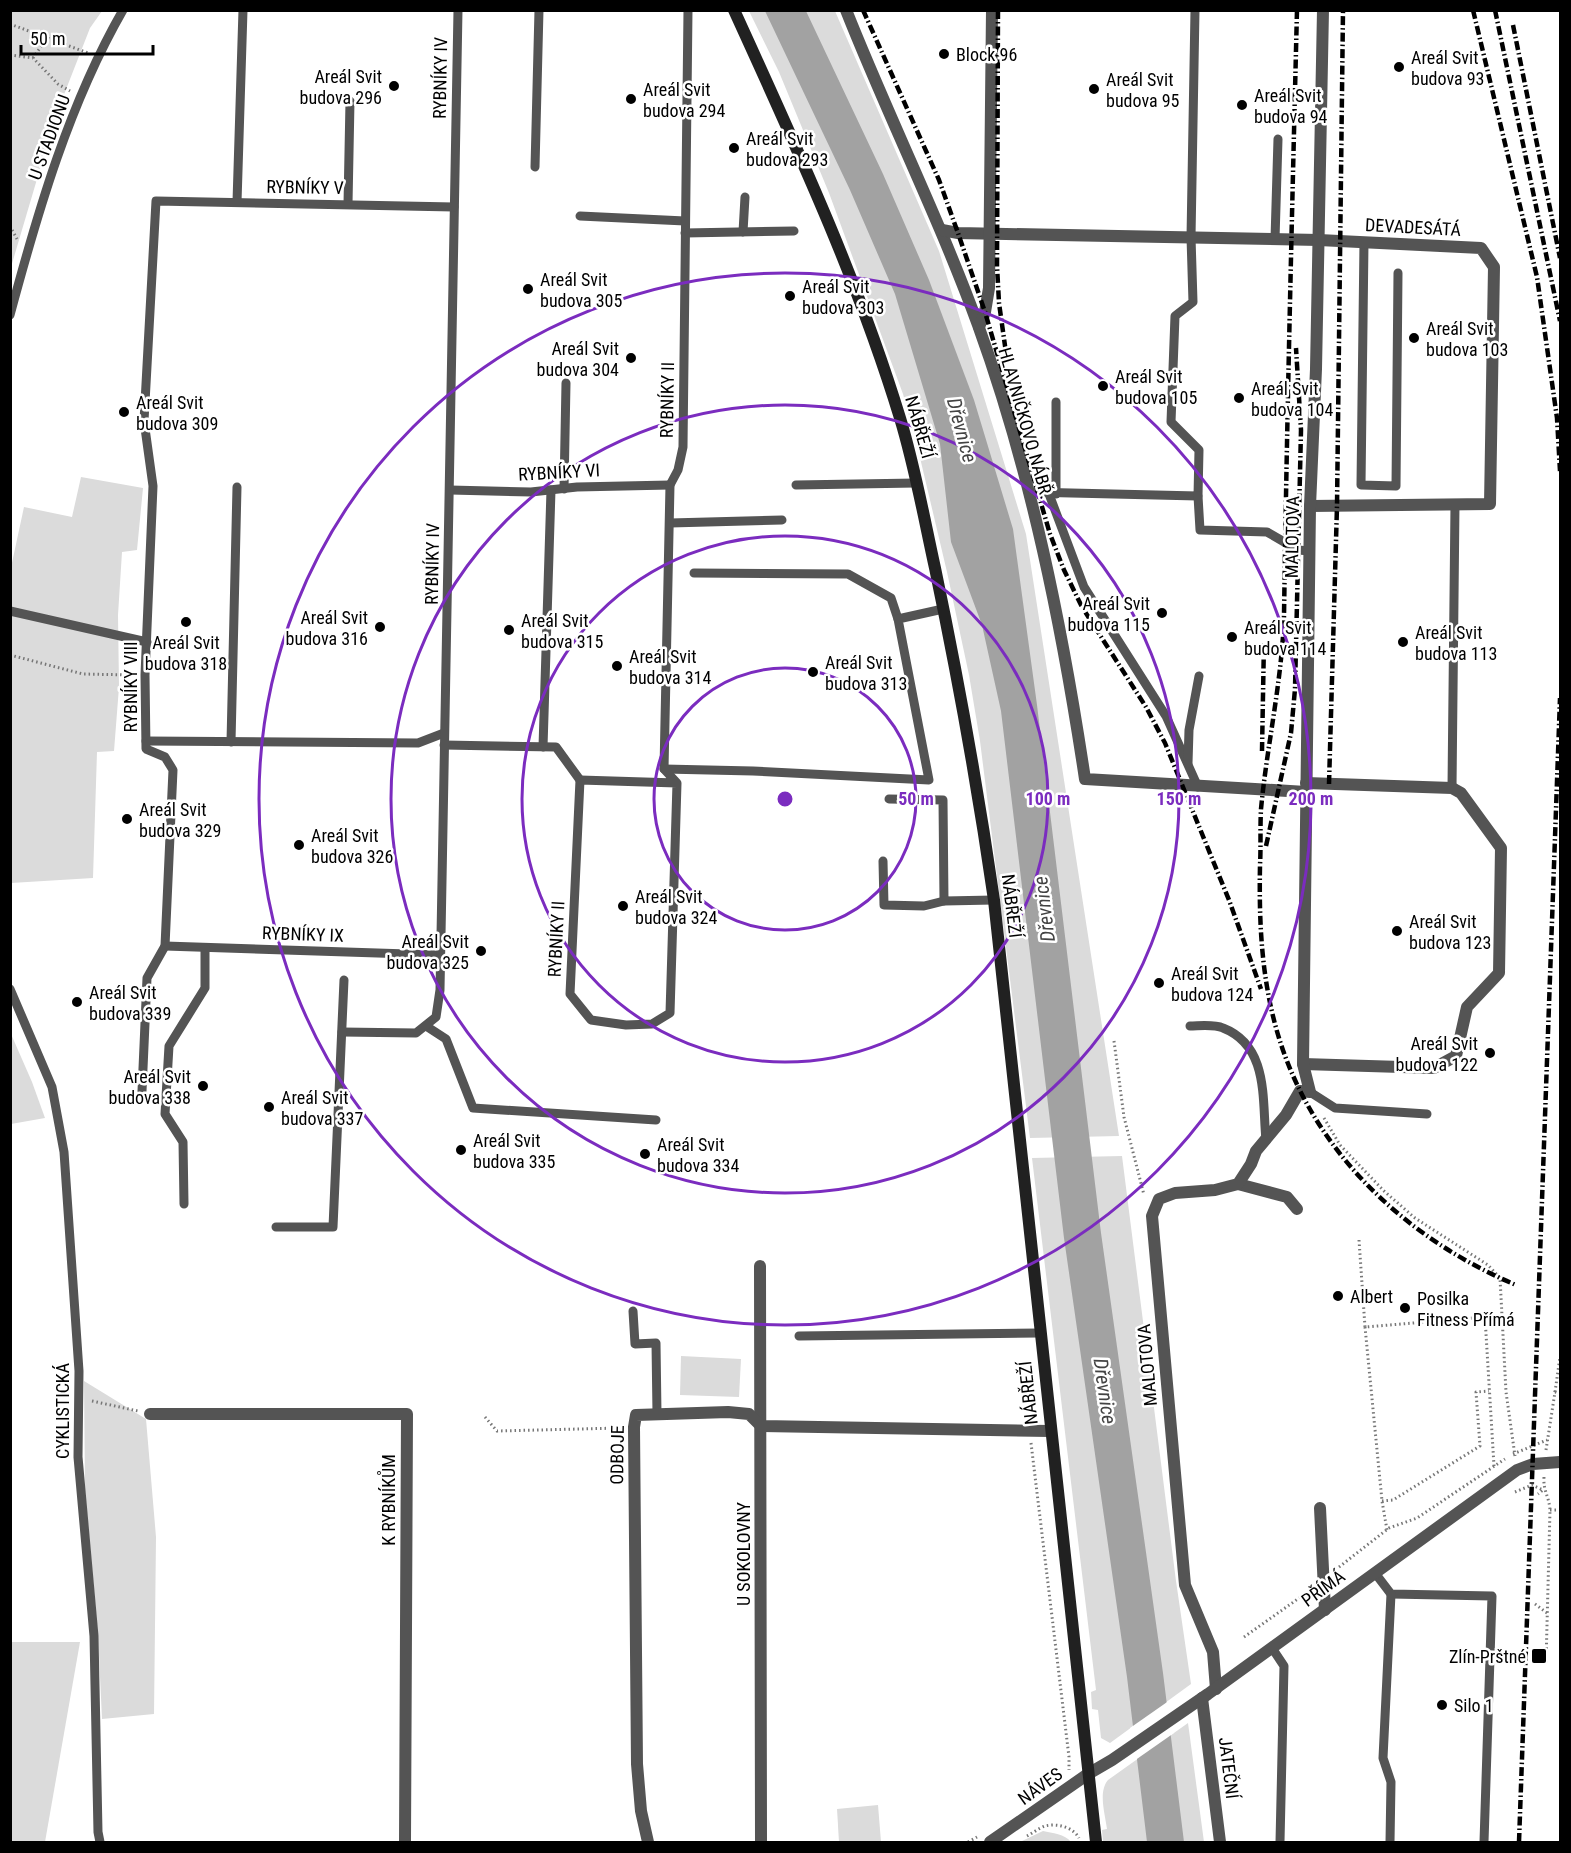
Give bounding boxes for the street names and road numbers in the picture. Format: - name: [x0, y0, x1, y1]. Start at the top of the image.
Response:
- street label: RYBNÍKY IV: [429, 37, 451, 119]
- street label: U STADIONU: [24, 91, 74, 183]
- street label: RYBNÍKY V: [266, 176, 344, 198]
- street label: DEVADESÁTÁ: [1365, 214, 1462, 240]
- street label: HLAVNIČKOVO NÁBŘ.: [994, 345, 1058, 501]
- street label: RYBNÍKY II: [656, 362, 678, 438]
- street label: NÁBŘEŽÍ: [901, 393, 939, 462]
- street label: RYBNÍKY VI: [517, 459, 601, 485]
- street label: MALOTOVA: [1281, 495, 1303, 578]
- street label: RYBNÍKY IV: [421, 523, 443, 605]
- street label: RYBNÍKY VIII: [120, 641, 141, 733]
- street label: NÁBŘEŽÍ: [998, 873, 1026, 940]
- street label: RYBNÍKY II: [544, 900, 568, 978]
- street label: RYBNÍKY IX: [262, 922, 344, 946]
- street label: MALOTOVA: [1133, 1322, 1161, 1407]
- street label: NÁBŘEŽÍ: [1014, 1359, 1042, 1426]
- street label: CYKLISTICKÁ: [52, 1362, 73, 1459]
- street label: ODBOJE: [606, 1425, 628, 1485]
- street label: K RYBNÍKŮM: [377, 1454, 399, 1546]
- street label: U SOKOLOVNY: [733, 1502, 754, 1606]
- street label: PŘÍMÁ: [1297, 1565, 1349, 1611]
- street label: JATEČNÍ: [1215, 1736, 1243, 1801]
- street label: NÁVES: [1014, 1763, 1066, 1809]

